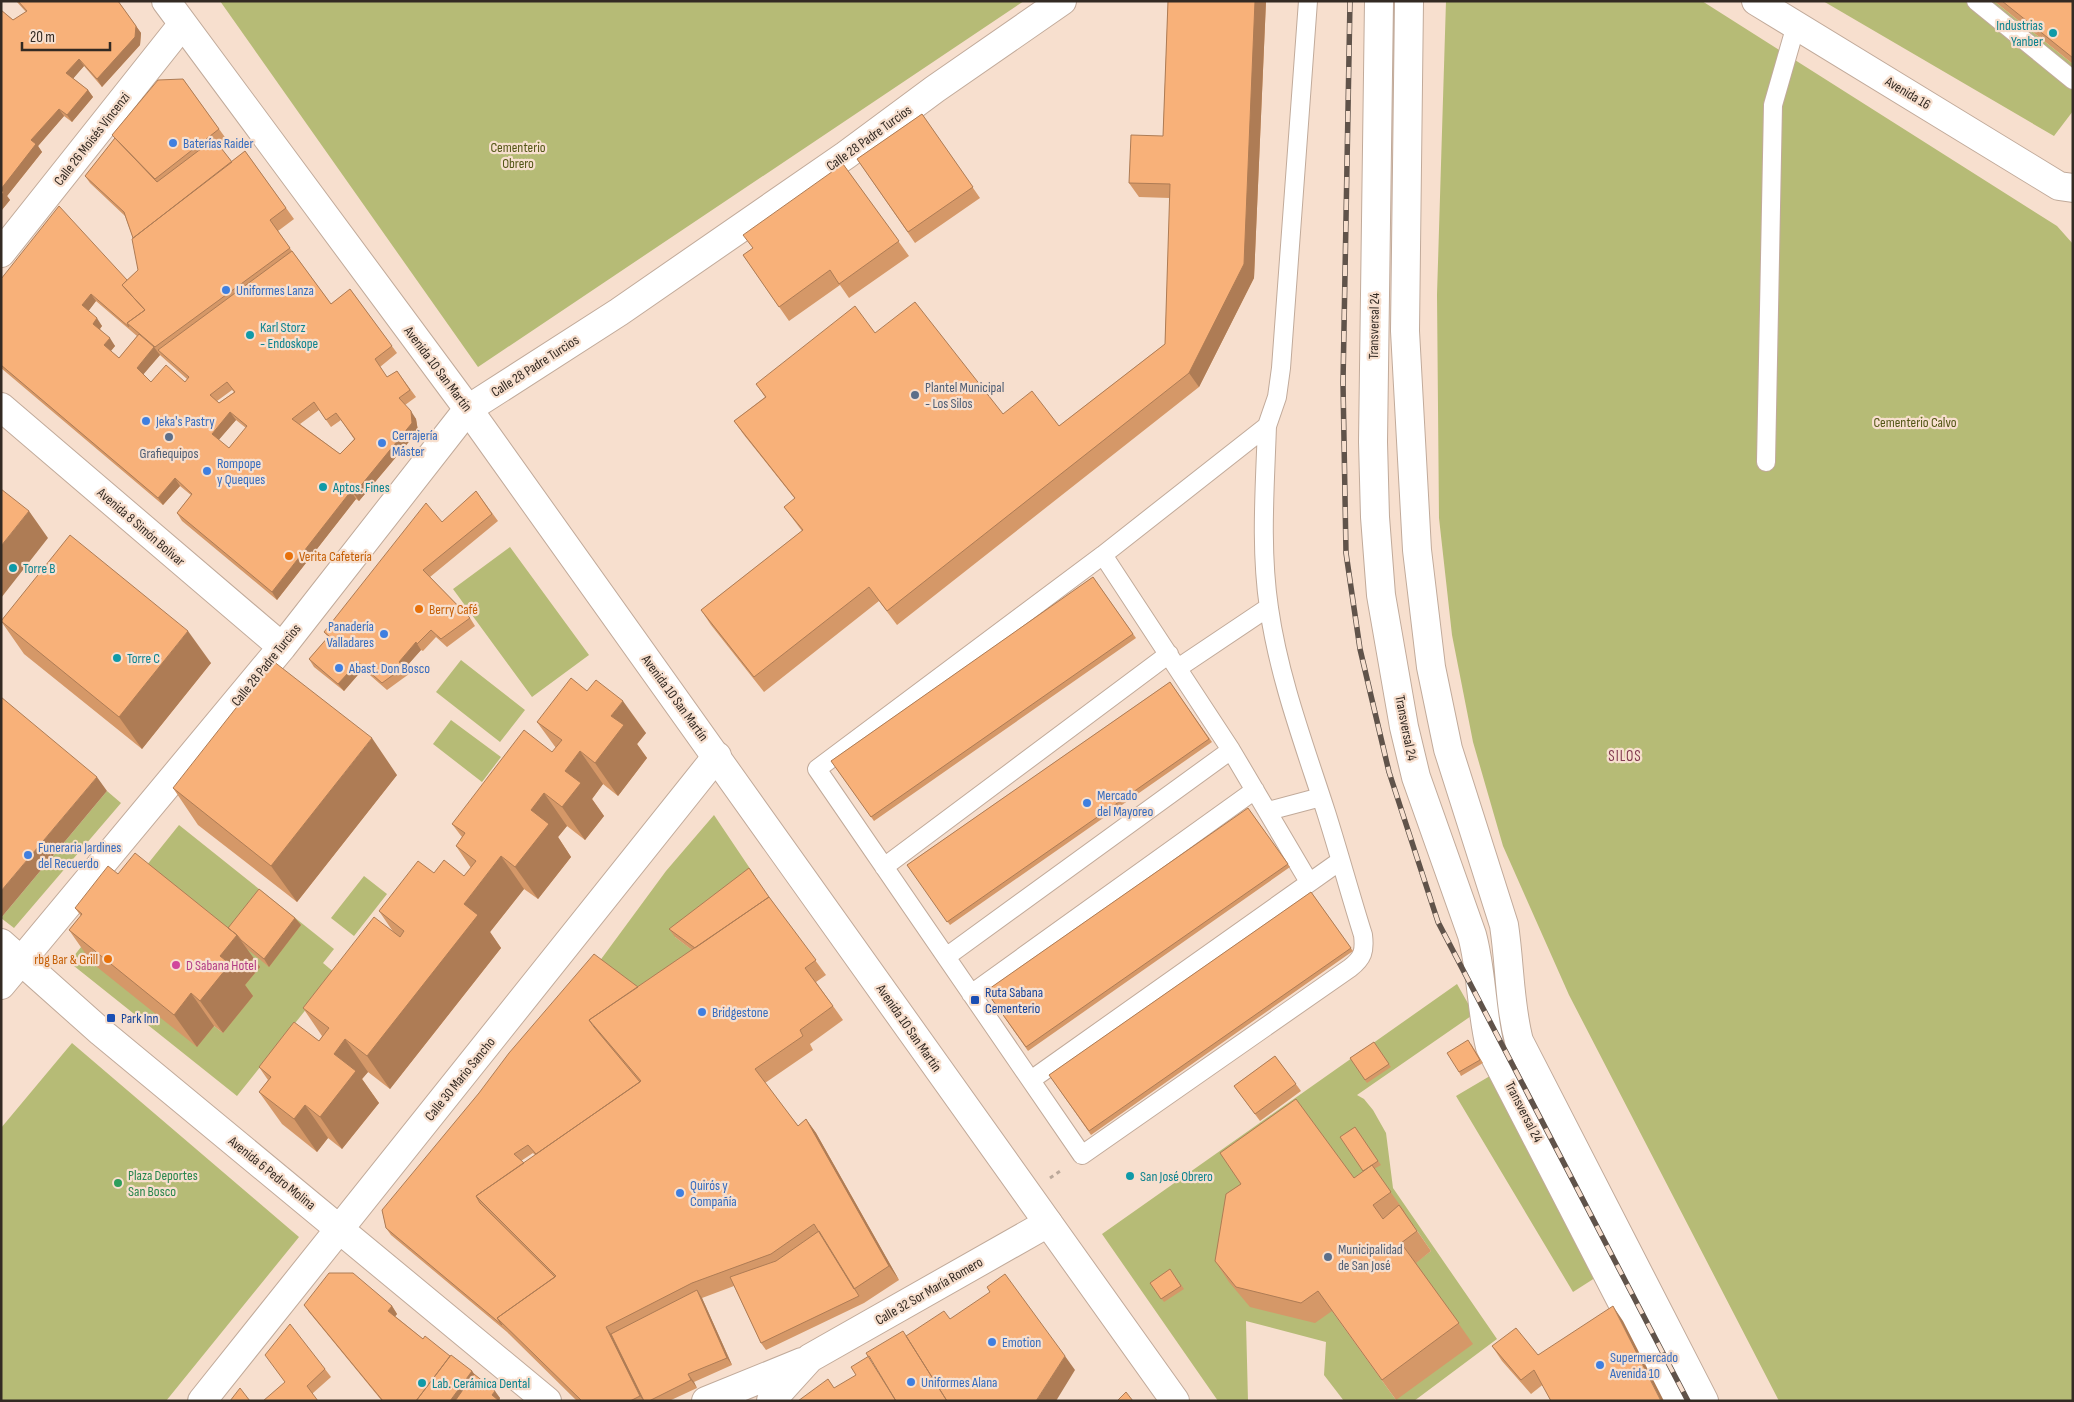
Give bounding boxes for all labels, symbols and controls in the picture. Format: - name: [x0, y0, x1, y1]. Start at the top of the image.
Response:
- place label: Industrias Yanber: [1996, 17, 2043, 50]
- scale bar: [22, 20, 110, 52]
- marker: Industrias Yanber: [2047, 27, 2059, 39]
- text: 20 m: [30, 28, 55, 47]
- street label: Avenida 16: [1881, 72, 1934, 113]
- street label: Calle 26 Moisés Vincenzi: [50, 89, 134, 189]
- street label: Calle 28 Padre Turcios: [823, 101, 915, 175]
- place label: Baterías Raider: [183, 135, 253, 152]
- marker: Baterías Raider: [167, 137, 179, 149]
- park label: Cementerio Obrero: [490, 139, 546, 172]
- place label: Uniformes Lanza: [236, 282, 314, 299]
- marker: Uniformes Lanza: [220, 284, 232, 296]
- street label: Transversal 24: [1365, 293, 1383, 359]
- place label: Karl Storz - Endoskope: [260, 319, 318, 352]
- street label: Avenida 10 San Martín: [400, 322, 476, 415]
- marker: Karl Storz - Endoskope: [244, 329, 256, 341]
- street label: Calle 28 Padre Turcios: [488, 331, 582, 401]
- place label: Plantel Municipal - Los Silos: [925, 379, 1004, 412]
- marker: Plantel Municipal - Los Silos: [909, 389, 921, 401]
- place label: Jeka's Pastry: [155, 413, 215, 430]
- park label: Cementerio Calvo: [1873, 414, 1957, 431]
- marker: Jeka's Pastry: [140, 415, 152, 427]
- place label: Cerrajería Máster: [392, 427, 438, 460]
- marker: Grafiequipos: [163, 431, 175, 443]
- marker: Cerrajería Máster: [376, 437, 388, 449]
- place label: Grafiequipos: [140, 445, 198, 462]
- place label: Rompope y Queques: [217, 455, 265, 488]
- marker: Rompope y Queques: [201, 465, 213, 477]
- place label: Aptos. Fines: [332, 479, 390, 496]
- marker: Aptos. Fines: [317, 481, 329, 493]
- street label: Avenida 8 Simón Bolívar: [93, 484, 188, 570]
- place label: Verita Cafetería: [299, 548, 372, 565]
- marker: Verita Cafetería: [283, 550, 295, 562]
- place label: Torre B: [23, 560, 55, 577]
- marker: Torre B: [7, 562, 19, 574]
- place label: Berry Café: [429, 601, 478, 618]
- marker: Berry Café: [413, 603, 425, 615]
- place label: Panadería Valladares: [326, 618, 374, 651]
- street label: Calle 28 Padre Turcios: [228, 620, 304, 710]
- marker: Panadería Valladares: [378, 628, 390, 640]
- place label: Torre C: [127, 650, 160, 667]
- street label: Avenida 10 San Martín: [637, 651, 712, 744]
- marker: Torre C: [111, 652, 123, 664]
- place label: Abast. Don Bosco: [348, 660, 430, 677]
- marker: Abast. Don Bosco: [333, 662, 345, 674]
- street label: Transversal 24: [1391, 694, 1421, 762]
- district label: SILOS: [1608, 747, 1642, 766]
- place label: Mercado del Mayoreo: [1097, 787, 1153, 820]
- marker: Mercado del Mayoreo: [1081, 797, 1093, 809]
- place label: Funeraria Jardines del Recuerdo: [38, 839, 121, 872]
- marker: Funeraria Jardines del Recuerdo: [22, 849, 34, 861]
- place label: rbg Bar & Grill: [34, 951, 98, 968]
- marker: rbg Bar & Grill: [102, 953, 114, 965]
- place label: D Sabana Hotel: [186, 957, 257, 974]
- marker: D Sabana Hotel: [170, 959, 182, 971]
- street label: Avenida 10 San Martín: [872, 980, 945, 1075]
- place label: Ruta Sabana Cementerio: [985, 984, 1043, 1017]
- marker: Ruta Sabana Cementerio: [969, 994, 981, 1006]
- place label: Bridgestone: [712, 1004, 768, 1021]
- marker: Bridgestone: [696, 1006, 708, 1018]
- place label: Park Inn: [121, 1010, 159, 1027]
- marker: Park Inn: [105, 1012, 117, 1024]
- street label: Calle 30 Mario Sancho: [421, 1034, 499, 1124]
- street label: Transversal 24: [1501, 1079, 1547, 1146]
- street label: Avenida 6 Pedro Molina: [224, 1132, 319, 1213]
- place label: Plaza Deportes San Bosco: [128, 1167, 198, 1200]
- place label: San José Obrero: [1140, 1168, 1213, 1185]
- marker: San José Obrero: [1124, 1170, 1136, 1182]
- marker: Plaza Deportes San Bosco: [112, 1177, 124, 1189]
- place label: Quirós y Compañía: [690, 1177, 737, 1210]
- marker: Quirós y Compañía: [674, 1187, 686, 1199]
- place label: Municipalidad de San José: [1338, 1241, 1403, 1274]
- marker: Municipalidad de San José: [1322, 1251, 1334, 1263]
- street label: Calle 32 Sor María Romero: [872, 1253, 986, 1329]
- place label: Emotion: [1002, 1334, 1041, 1351]
- marker: Emotion: [986, 1336, 998, 1348]
- place label: Supermercado Avenida 10: [1609, 1349, 1678, 1382]
- marker: Supermercado Avenida 10: [1594, 1359, 1606, 1371]
- place label: Uniformes Alana: [921, 1374, 998, 1391]
- place label: Lab. Cerámica Dental: [432, 1375, 530, 1392]
- marker: Uniformes Alana: [905, 1376, 917, 1388]
- marker: Lab. Cerámica Dental: [416, 1377, 428, 1389]

